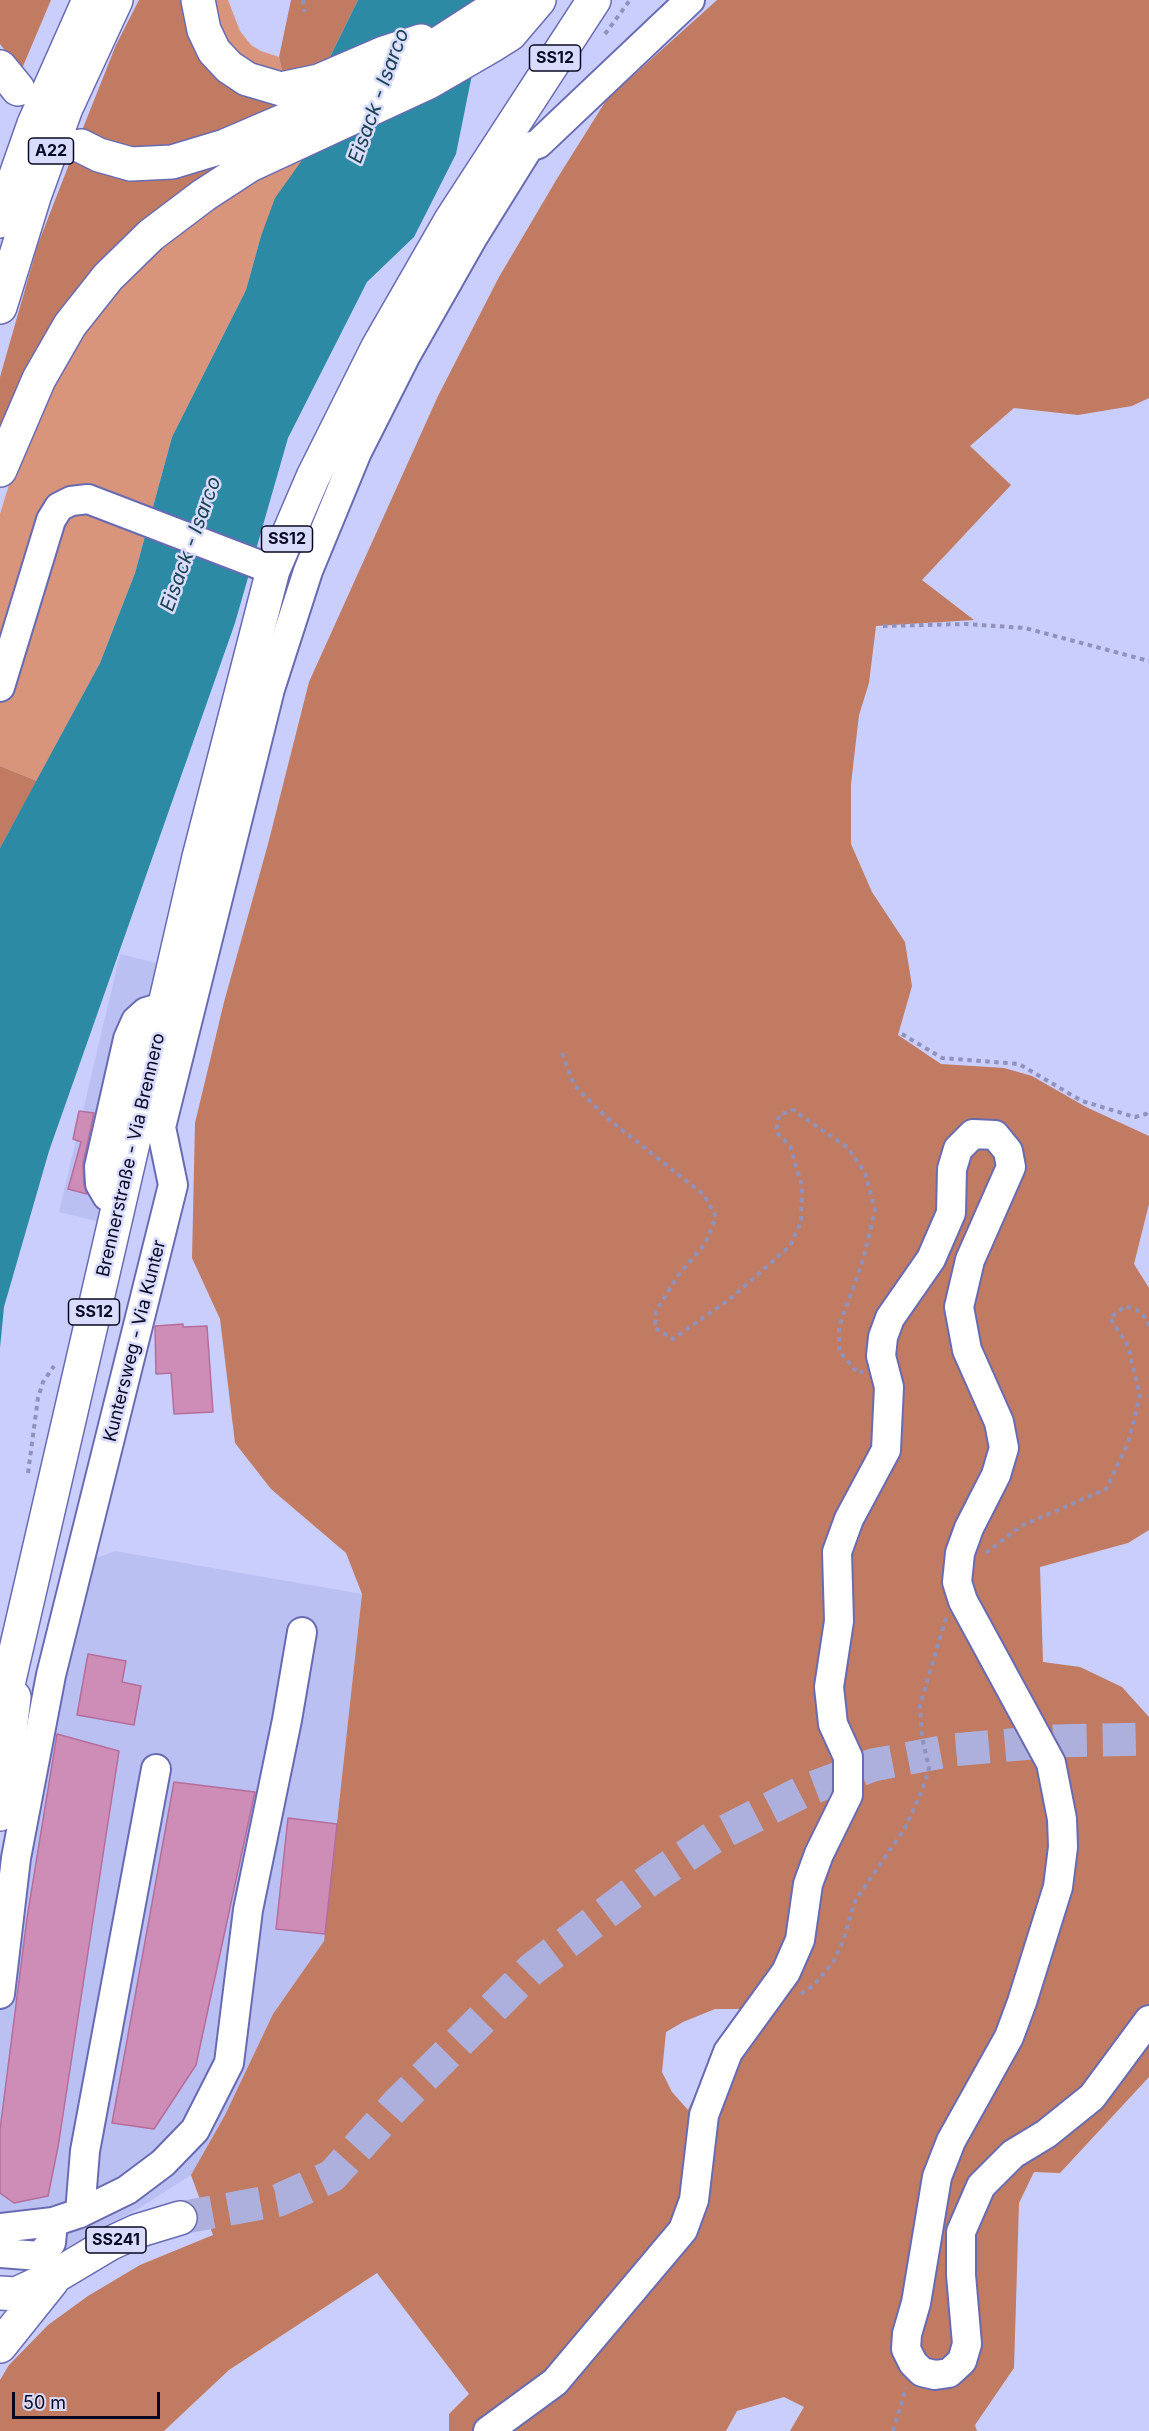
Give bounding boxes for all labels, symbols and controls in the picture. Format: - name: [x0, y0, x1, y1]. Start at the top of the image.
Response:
- water label: Eisack - Isarco: [344, 25, 414, 167]
- road number: SS12: [530, 45, 580, 71]
- road number: A22: [28, 138, 74, 164]
- water label: Eisack - Isarco: [156, 473, 226, 615]
- road number: SS12: [262, 526, 312, 552]
- street label: Brennerstraße - Via Brennero: [92, 1031, 170, 1279]
- street label: Kuntersweg - Via Kunter: [99, 1238, 171, 1444]
- road number: SS12: [68, 1299, 119, 1325]
- road number: SS241: [86, 2227, 146, 2253]
- scale bar: [15, 2380, 164, 2418]
- text: 50 m: [23, 2392, 66, 2413]

